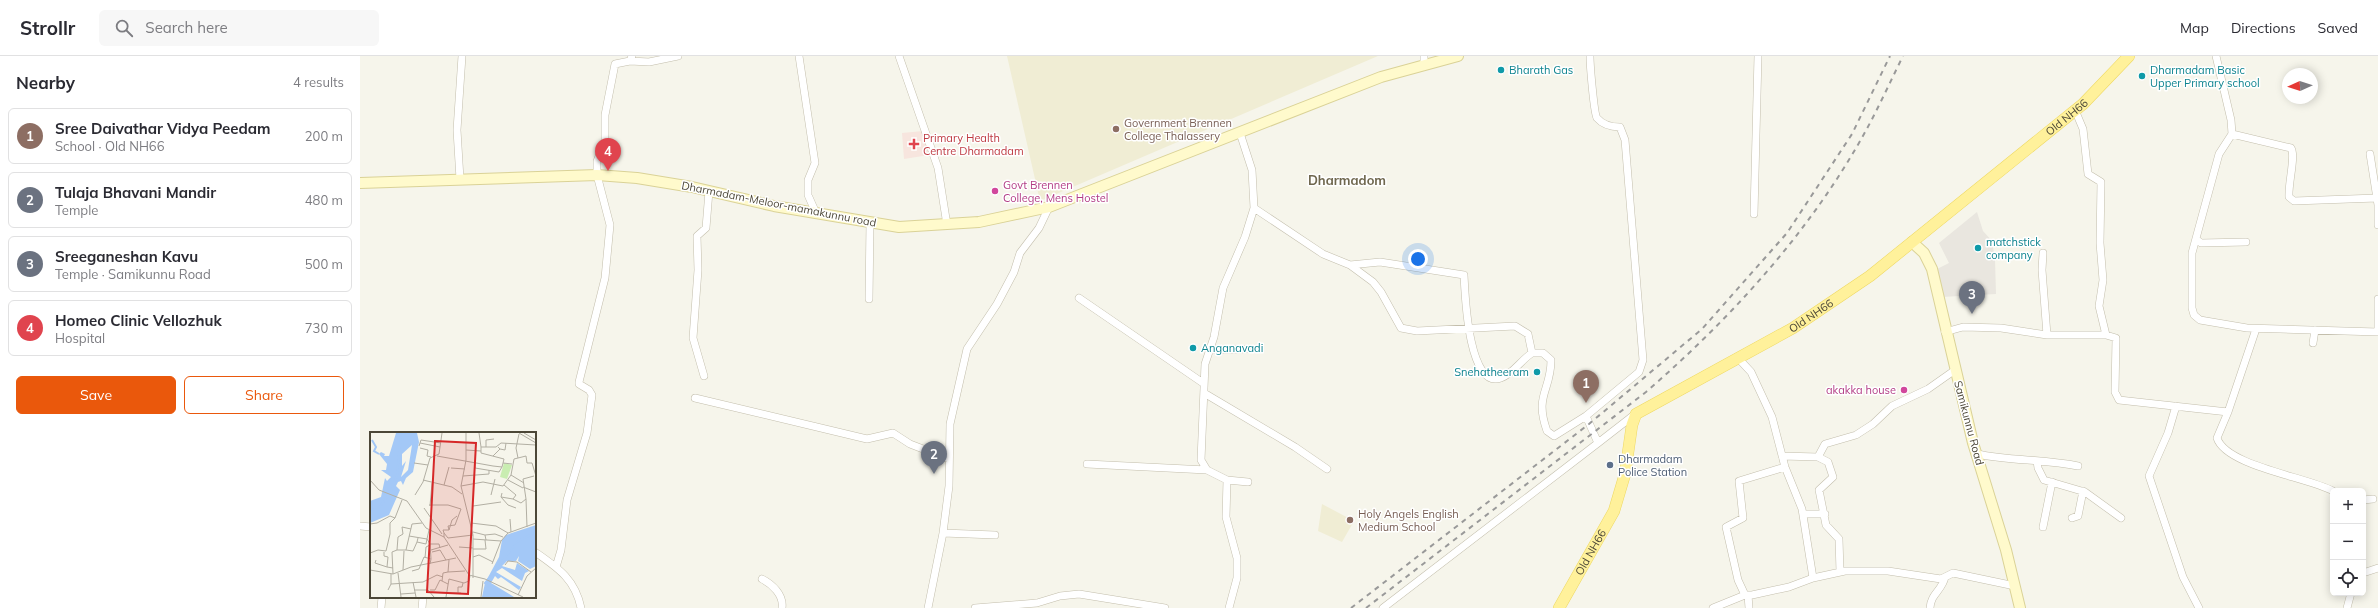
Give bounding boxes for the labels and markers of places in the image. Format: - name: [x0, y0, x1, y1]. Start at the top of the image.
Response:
- place label: Bharath Gas: [1509, 63, 1573, 77]
- place label: Dharmadam Basic Upper Primary school: [2150, 63, 2260, 90]
- marker: Bharath Gas: [1496, 65, 1506, 75]
- marker: Dharmadam Basic Upper Primary school: [2137, 71, 2147, 81]
- place label: Government Brennen College Thalassery: [1124, 116, 1232, 143]
- marker: Government Brennen College Thalassery: [1111, 124, 1121, 134]
- place label: Primary Health Centre Dharmadam: [923, 131, 1024, 158]
- pin: 4: [595, 138, 621, 171]
- marker: Primary Health Centre Dharmadam: [908, 138, 920, 150]
- place label: Govt Brennen College, Mens Hostel: [1003, 178, 1108, 205]
- marker: Govt Brennen College, Mens Hostel: [990, 186, 1000, 196]
- place label: matchstick company: [1986, 235, 2041, 262]
- marker: matchstick company: [1973, 243, 1983, 253]
- pin: 3: [1959, 281, 1985, 314]
- place label: Anganavadi: [1201, 341, 1263, 355]
- marker: Anganavadi: [1188, 343, 1198, 353]
- place label: Snehatheeram: [1454, 365, 1529, 379]
- marker: Snehatheeram: [1532, 367, 1542, 377]
- pin: 1: [1573, 370, 1599, 403]
- place label: akakka house: [1826, 383, 1896, 397]
- marker: akakka house: [1899, 385, 1909, 395]
- pin: 2: [921, 441, 947, 474]
- place label: Dharmadam Police Station: [1618, 452, 1687, 479]
- marker: Dharmadam Police Station: [1605, 460, 1615, 470]
- place label: Holy Angels English Medium School: [1358, 507, 1459, 534]
- marker: Holy Angels English Medium School: [1345, 515, 1355, 525]

